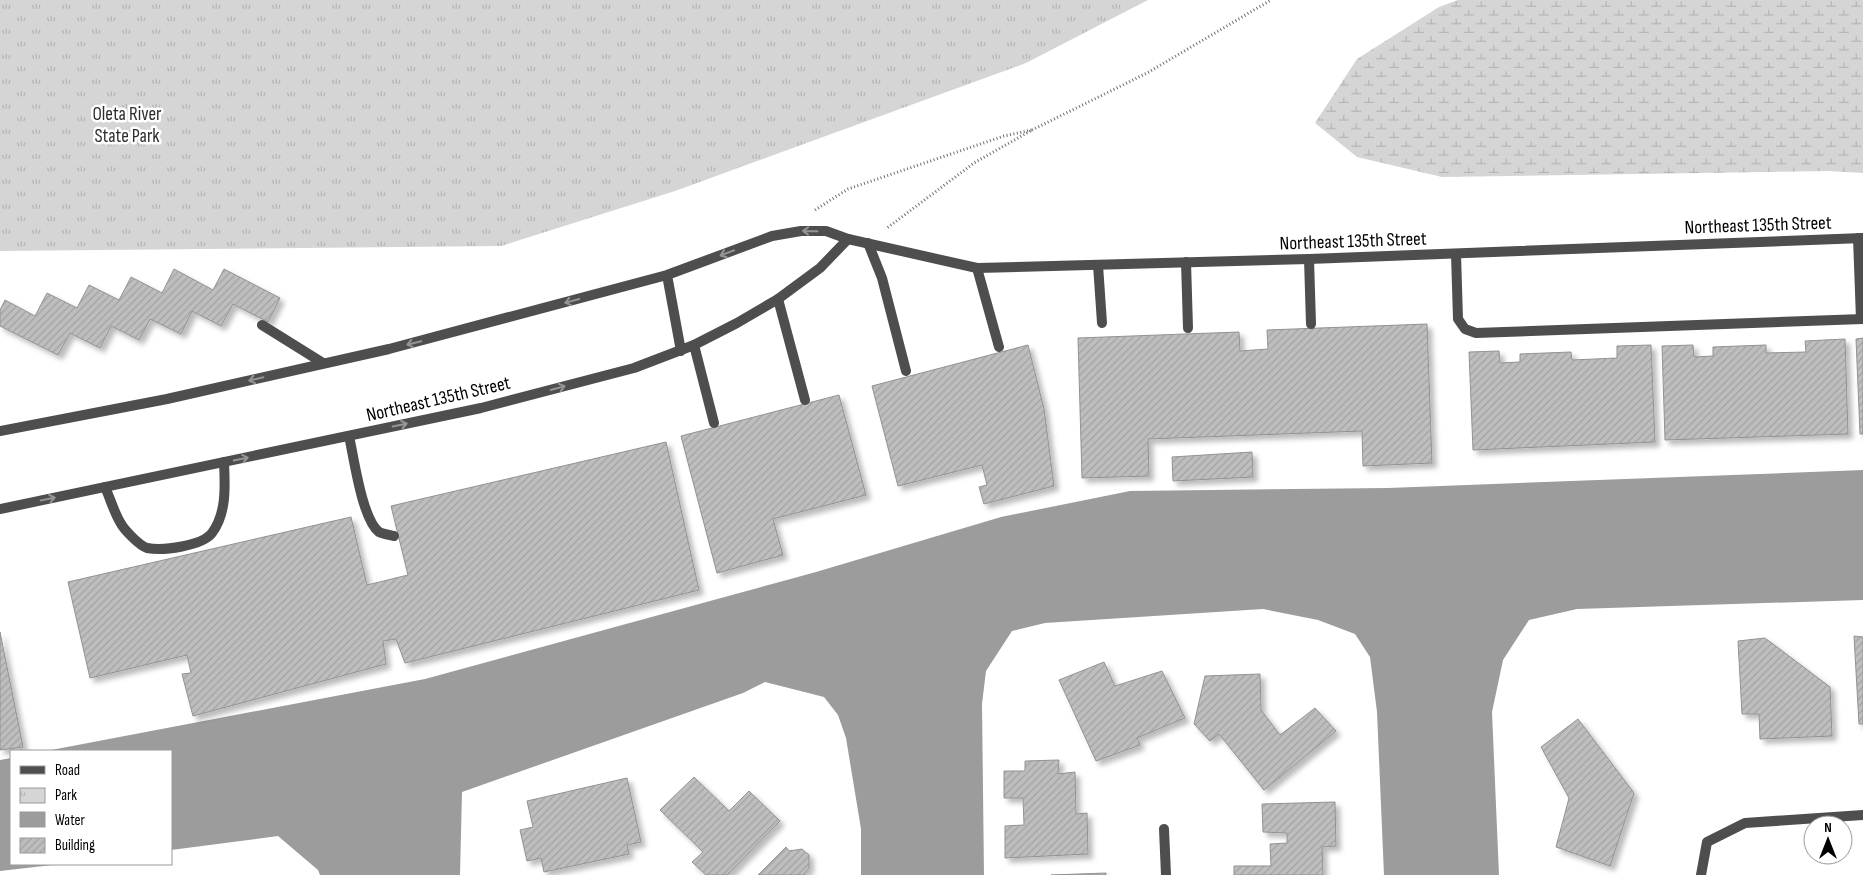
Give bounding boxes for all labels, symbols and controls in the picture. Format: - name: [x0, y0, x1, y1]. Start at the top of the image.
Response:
- park label: Oleta River State Park: [92, 103, 162, 148]
- street label: Northeast 135th Street: [1684, 211, 1832, 240]
- one-way arrow: [803, 226, 819, 236]
- street label: Northeast 135th Street: [1279, 227, 1427, 256]
- one-way arrow: [719, 249, 735, 258]
- one-way arrow: [564, 297, 580, 307]
- one-way arrow: [407, 338, 423, 348]
- street label: Northeast 135th Street: [364, 372, 513, 427]
- one-way arrow: [248, 374, 264, 384]
- one-way arrow: [550, 383, 566, 392]
- one-way arrow: [392, 420, 408, 429]
- one-way arrow: [233, 454, 249, 463]
- one-way arrow: [39, 494, 55, 503]
- legend: [10, 750, 172, 865]
- text: Road: [55, 761, 80, 780]
- text: Park: [55, 786, 77, 805]
- text: Water: [55, 811, 86, 830]
- north arrow: [1803, 815, 1853, 865]
- text: N: [1824, 819, 1832, 836]
- text: Building: [55, 836, 95, 855]

